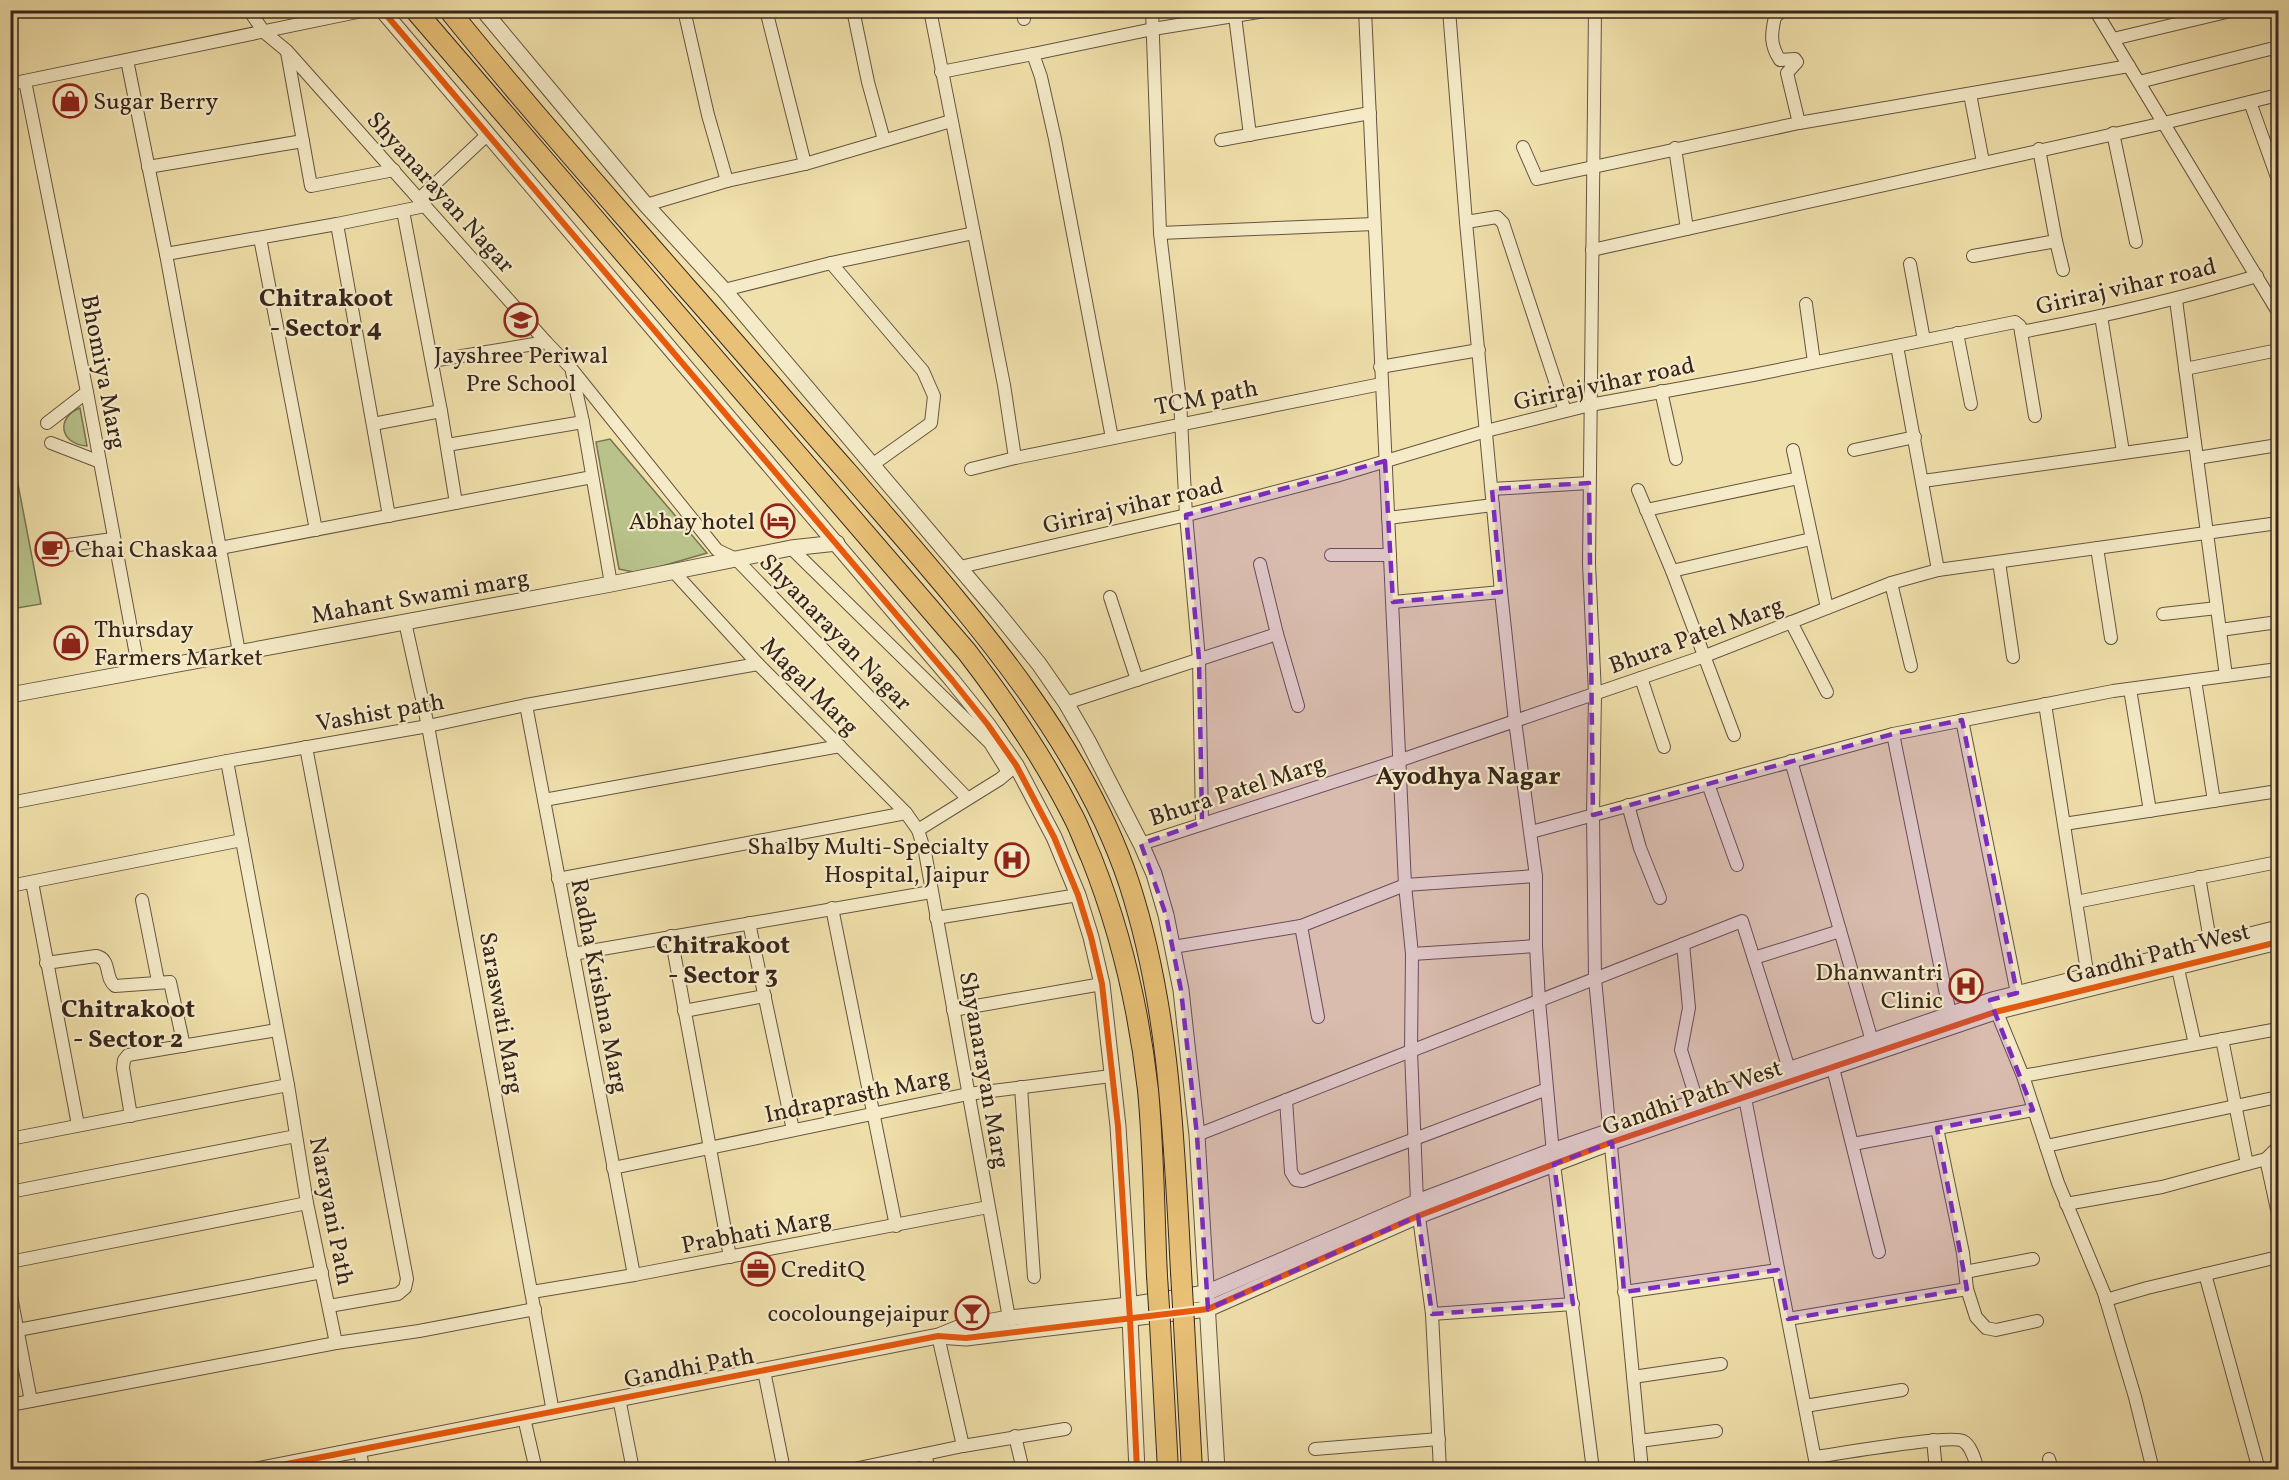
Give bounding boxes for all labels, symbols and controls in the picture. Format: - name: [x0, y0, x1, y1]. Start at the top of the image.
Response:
- shop icon: Sugar Berry: [52, 83, 88, 119]
- place label: Sugar Berry: [93, 86, 218, 120]
- street label: Shyanarayan Nagar: [358, 105, 521, 282]
- street label: Giriraj vihar road: [2033, 251, 2220, 325]
- district label: Chitrakoot - Sector 4: [259, 281, 393, 347]
- street label: Bhomiya Marg: [70, 292, 134, 453]
- school or university icon: Jayshree Periwal Pre School: [503, 302, 539, 338]
- place label: Jayshree Periwal Pre School: [434, 340, 608, 402]
- street label: Giriraj vihar road: [1511, 349, 1698, 421]
- street label: TCM path: [1152, 372, 1261, 426]
- street label: Giriraj vihar road: [1040, 470, 1227, 544]
- hotel icon: Abhay hotel: [760, 503, 796, 539]
- place label: Abhay hotel: [629, 506, 755, 540]
- cafe icon: Chai Chaskaa: [34, 531, 70, 567]
- place label: Chai Chaskaa: [75, 534, 218, 568]
- street label: Shyanarayan Nagar: [750, 547, 919, 720]
- street label: Mahant Swami marg: [309, 562, 532, 634]
- street label: Bhura Patel Marg: [1605, 590, 1789, 684]
- place label: Thursday Farmers Market: [94, 614, 263, 676]
- shop icon: Thursday Farmers Market: [53, 625, 89, 661]
- street label: Magal Marg: [752, 630, 866, 744]
- street label: Vashist path: [314, 686, 447, 742]
- street label: Bhura Patel Marg: [1145, 747, 1330, 836]
- district label: Ayodhya Nagar: [1375, 759, 1561, 795]
- place label: Shalby Multi-Specialty Hospital, Jaipur: [747, 831, 989, 893]
- hospital icon: Shalby Multi-Specialty Hospital, Jaipur: [994, 842, 1030, 878]
- street label: Radha Krishna Marg: [560, 876, 636, 1097]
- street label: Gandhi Path West: [2063, 916, 2254, 994]
- district label: Chitrakoot - Sector 3: [656, 928, 790, 994]
- street label: Saraswati Marg: [469, 930, 531, 1097]
- place label: Dhanwantri Clinic: [1815, 957, 1943, 1019]
- hospital icon: Dhanwantri Clinic: [1948, 968, 1984, 1004]
- street label: Shyanarayan Marg: [949, 969, 1017, 1172]
- district label: Chitrakoot - Sector 2: [61, 992, 195, 1058]
- street label: Gandhi Path West: [1598, 1052, 1787, 1146]
- street label: Indraprasth Marg: [762, 1061, 953, 1133]
- street label: Narayani Path: [299, 1134, 361, 1289]
- street label: Prabhati Marg: [679, 1202, 834, 1264]
- office icon: CreditQ: [740, 1251, 776, 1287]
- place label: CreditQ: [781, 1254, 866, 1288]
- bar icon: cocoloungejaipur: [954, 1295, 990, 1331]
- place label: cocoloungejaipur: [767, 1298, 949, 1332]
- street label: Gandhi Path: [621, 1340, 757, 1398]

